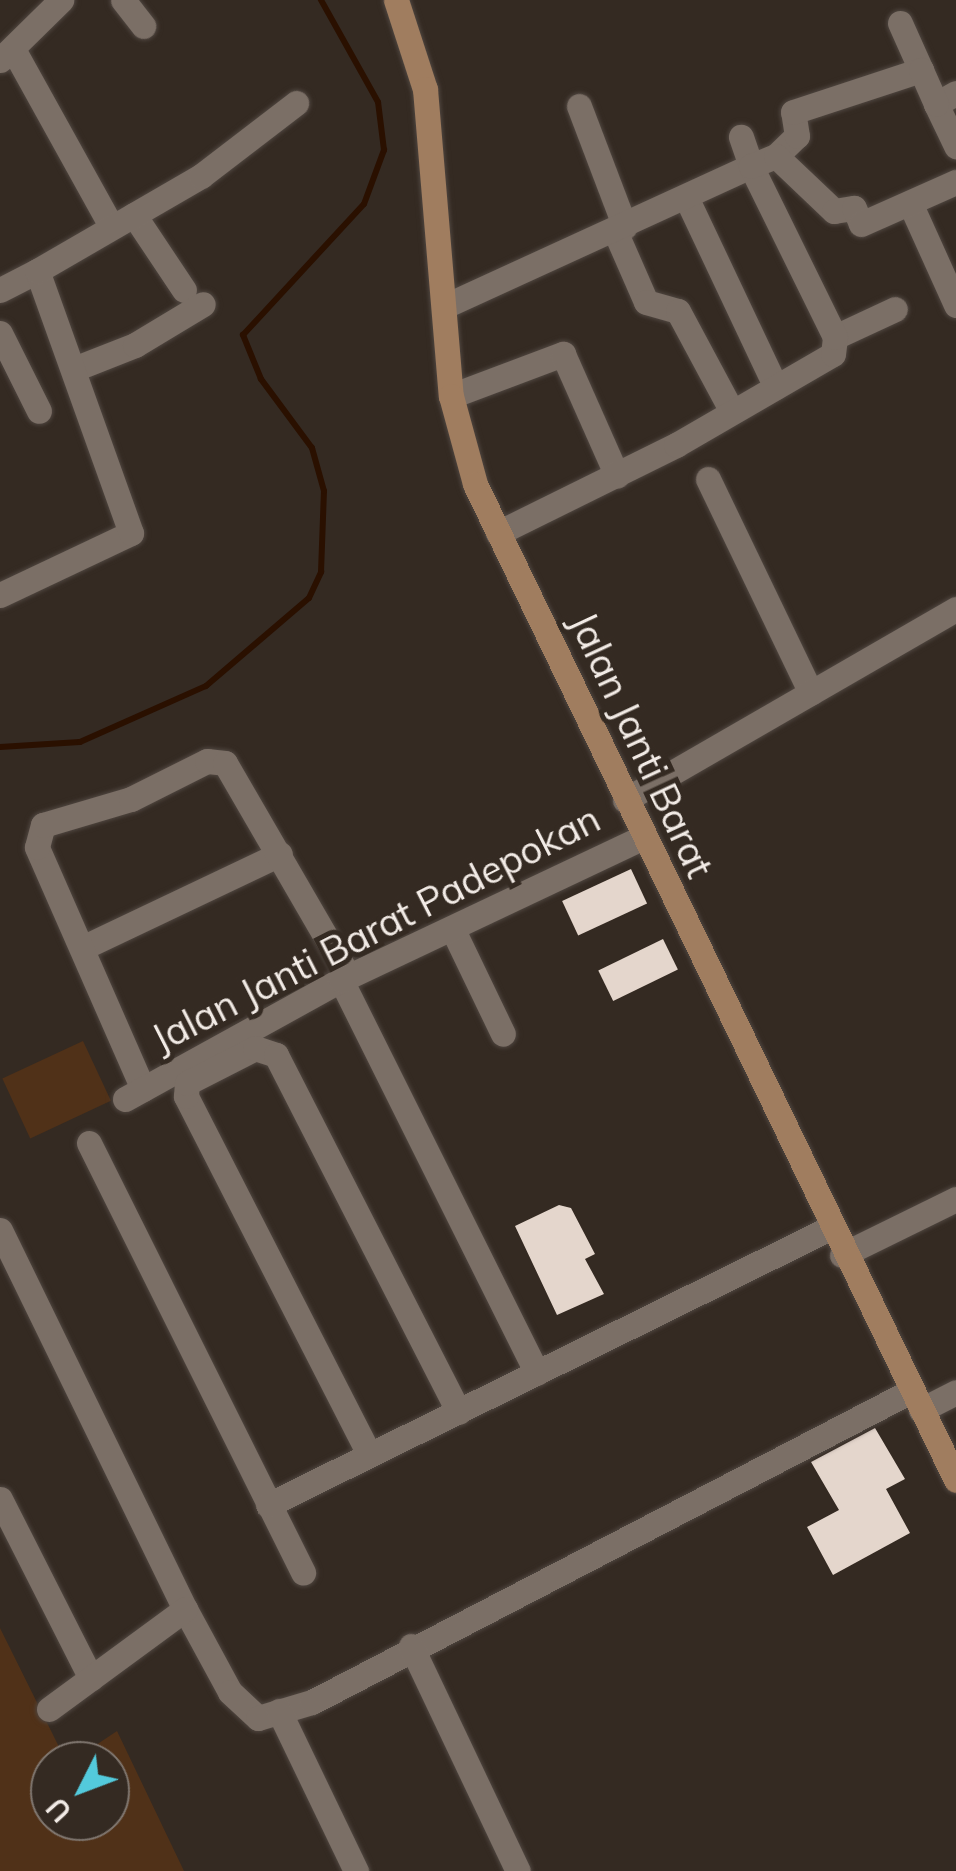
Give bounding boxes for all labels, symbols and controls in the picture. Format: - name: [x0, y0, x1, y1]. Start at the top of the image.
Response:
- street label: Jalan Janti Barat: [560, 605, 722, 885]
- street label: Jalan Janti Barat Padepokan: [144, 796, 608, 1062]
- north arrow: [30, 1741, 130, 1841]
- text: U: [39, 1791, 79, 1829]

